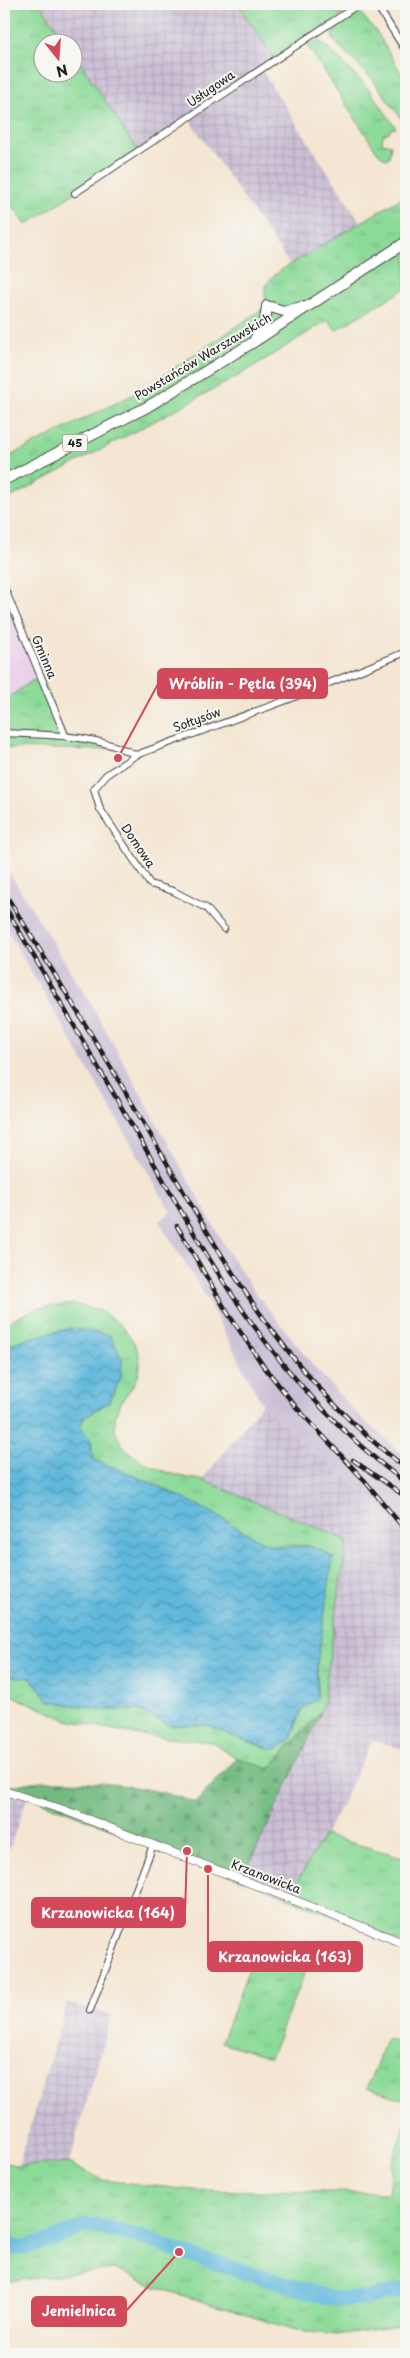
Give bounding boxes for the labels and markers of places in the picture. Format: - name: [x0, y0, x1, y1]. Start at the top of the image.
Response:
- callout: Wróblin - Pętla (394): [158, 669, 327, 698]
- callout: Krzanowicka (164): [32, 1898, 185, 1927]
- callout: Krzanowicka (163): [208, 1942, 362, 1971]
- callout: Jemielnica: [32, 2297, 126, 2326]

